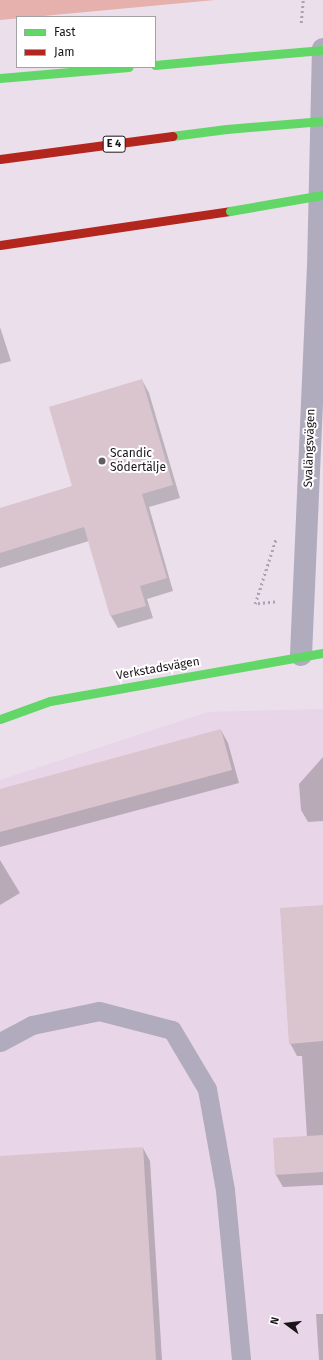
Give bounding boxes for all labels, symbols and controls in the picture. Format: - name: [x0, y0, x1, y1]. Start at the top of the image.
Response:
- legend: [16, 16, 156, 68]
- text: Fast: [54, 25, 76, 39]
- text: Jam: [54, 45, 74, 59]
- road number: E 4: [102, 135, 126, 153]
- street label: Svalängsvägen: [301, 408, 319, 488]
- place label: Scandic Södertälje: [110, 447, 166, 475]
- marker: Scandic Södertälje: [97, 456, 107, 466]
- street label: Verkstadsvägen: [115, 655, 201, 683]
- north arrow: [267, 1304, 307, 1344]
- text: N: [268, 1316, 282, 1326]

